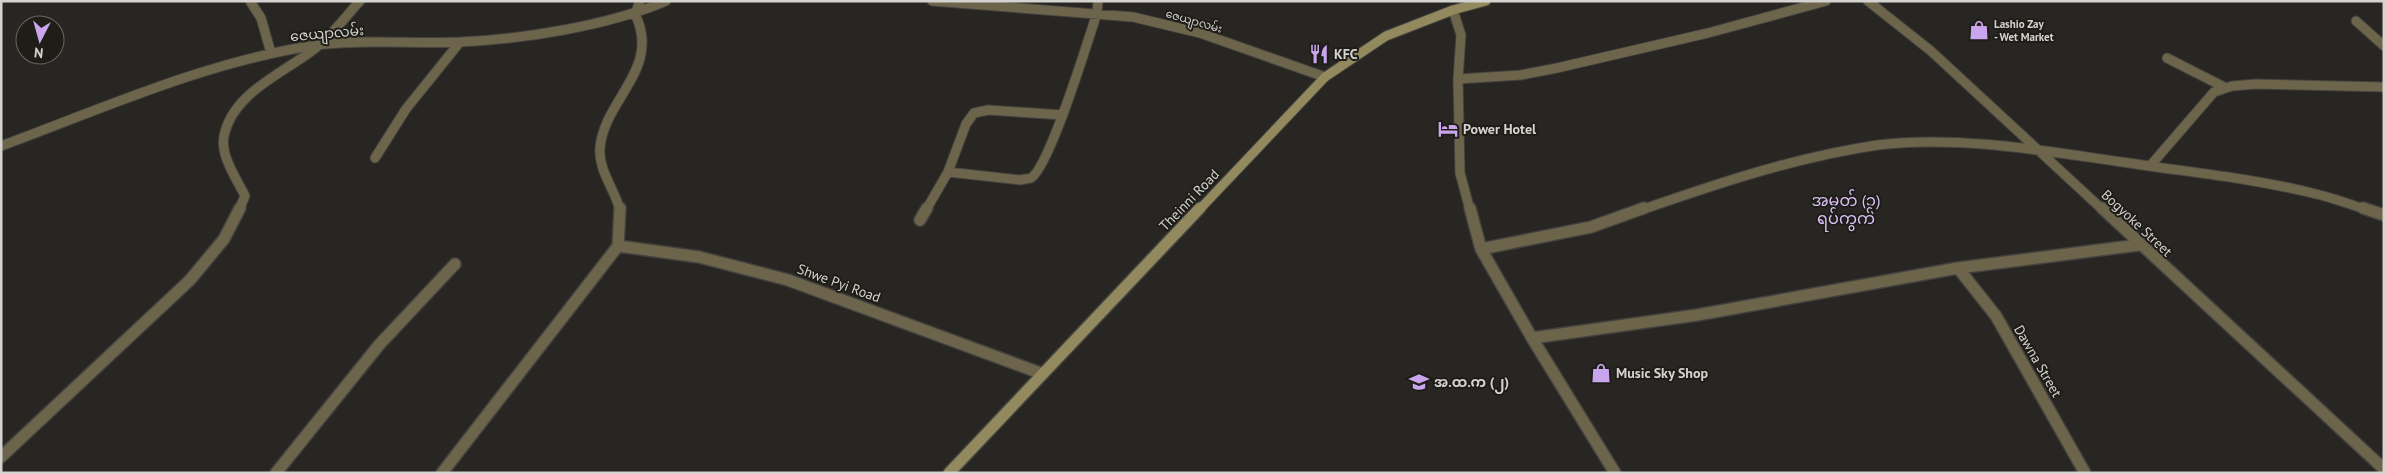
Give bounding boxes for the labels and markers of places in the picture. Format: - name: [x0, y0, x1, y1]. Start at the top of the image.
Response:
- place label: Lashio Zay - Wet Market: [1994, 17, 2054, 44]
- shop icon: Lashio Zay - Wet Market: [1968, 19, 1990, 41]
- restaurant icon: KFC: [1308, 43, 1330, 65]
- place label: KFC: [1334, 45, 1358, 63]
- hotel icon: Power Hotel: [1437, 118, 1459, 140]
- place label: Power Hotel: [1463, 120, 1537, 138]
- shop icon: Music Sky Shop: [1590, 362, 1612, 384]
- place label: Music Sky Shop: [1616, 364, 1708, 382]
- school or university icon: အ.ထ.က (၂): [1408, 371, 1430, 393]
- place label: အ.ထ.က (၂): [1434, 373, 1509, 394]

